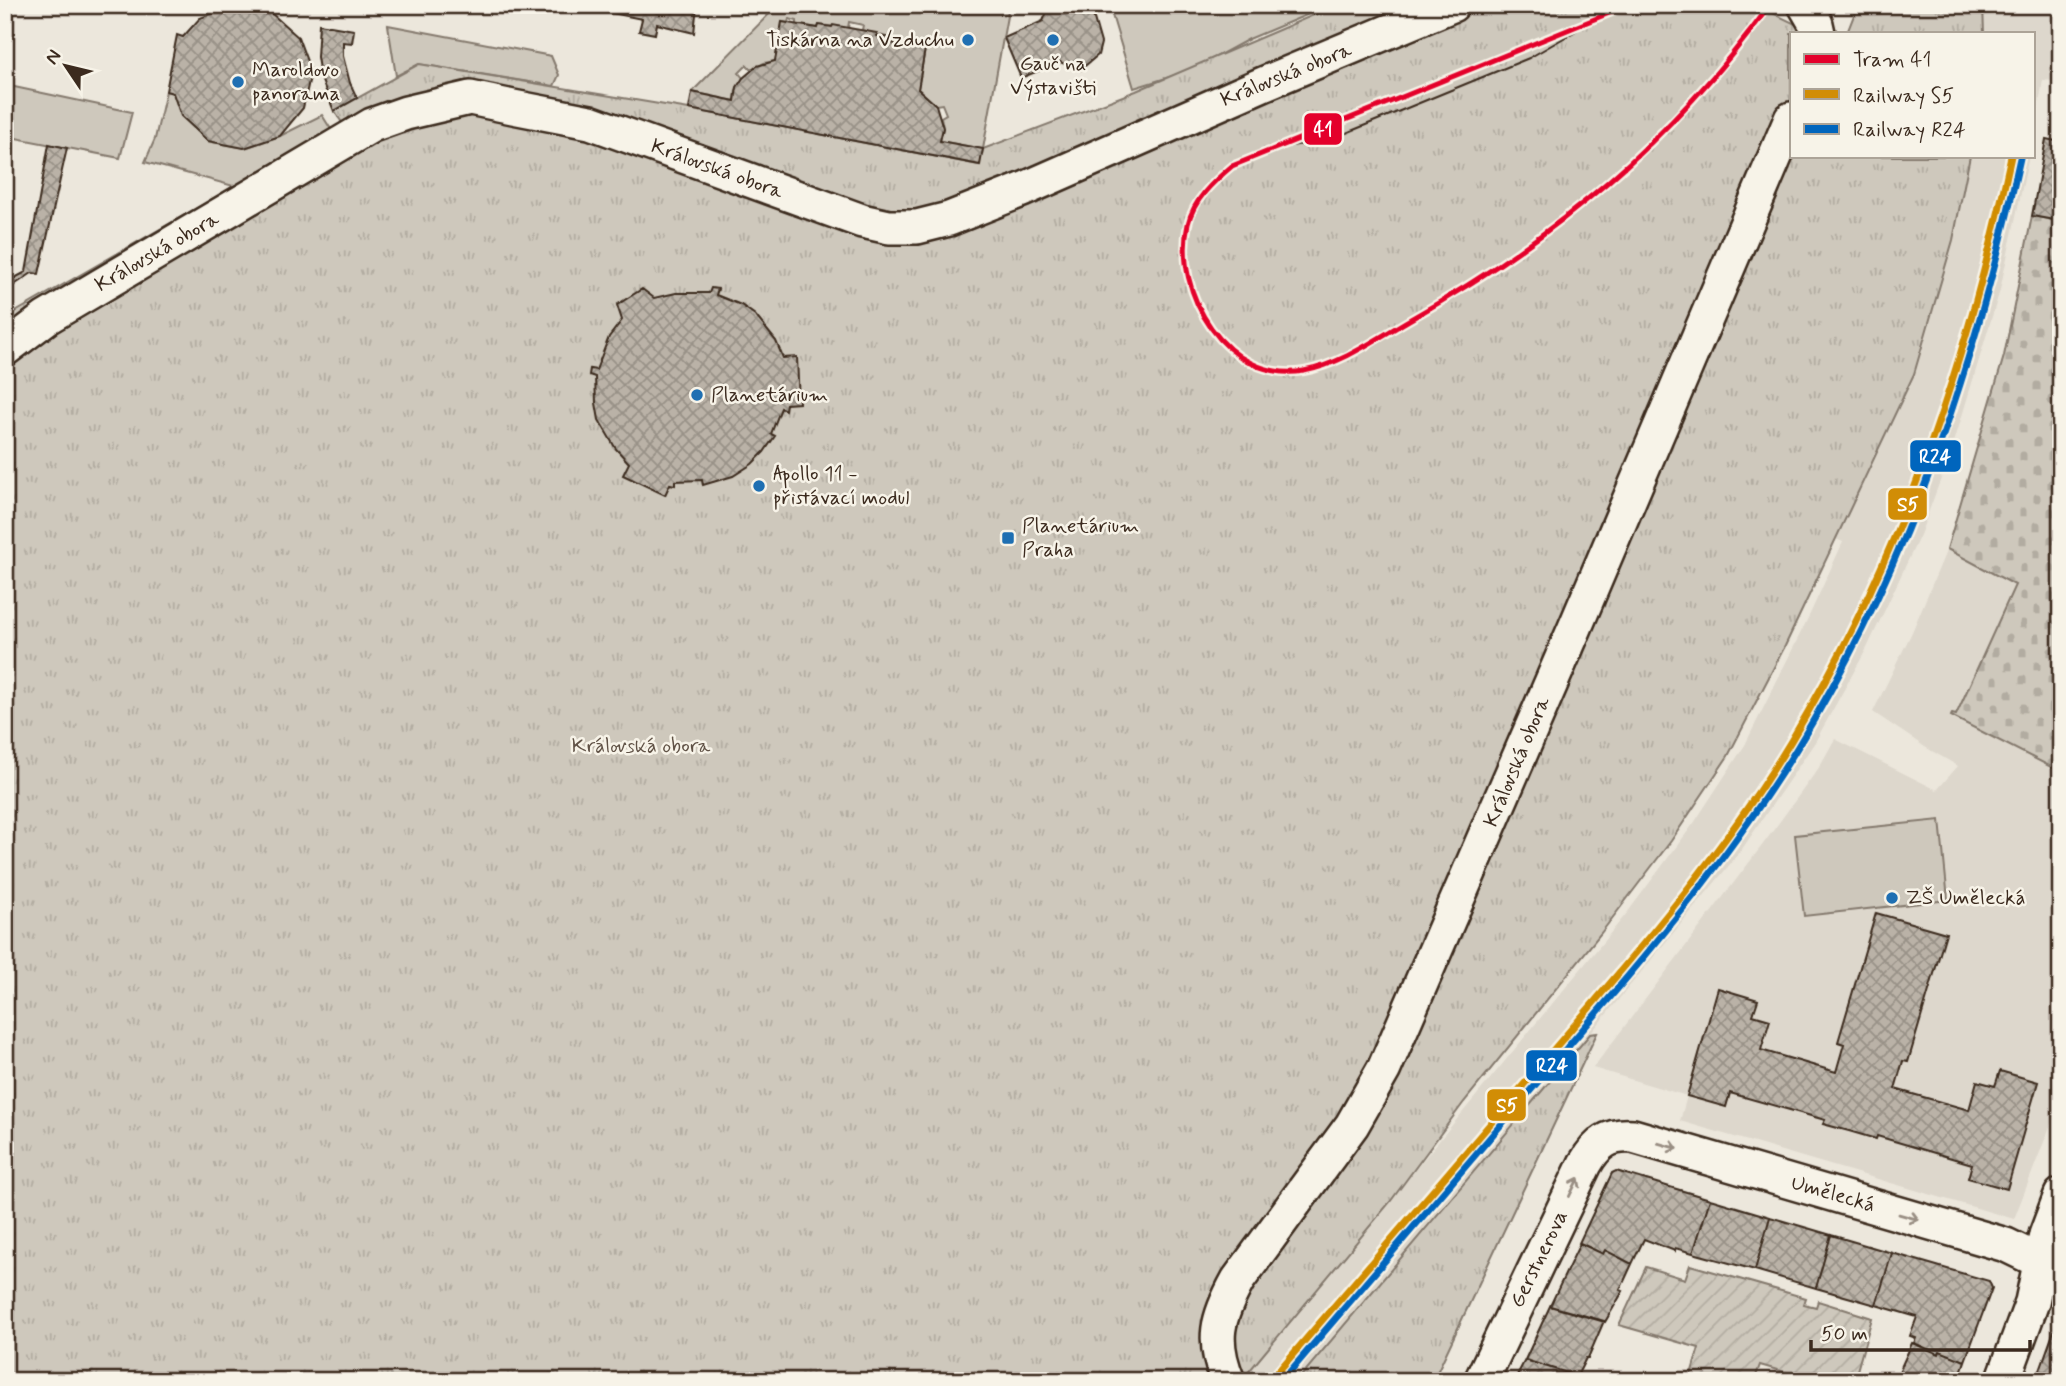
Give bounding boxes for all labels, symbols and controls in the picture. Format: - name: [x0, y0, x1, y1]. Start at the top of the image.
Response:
- place label: Tiskárna na Vzduchu: [766, 26, 954, 54]
- north arrow: [32, 32, 102, 102]
- marker: Tiskárna na Vzduchu: [960, 32, 976, 48]
- marker: Gauč na Výstavišti: [1045, 32, 1061, 48]
- legend: [1790, 32, 2035, 158]
- street label: Královská obora: [1216, 36, 1356, 114]
- text: N: [39, 45, 67, 69]
- text: Tram 41: [1853, 46, 1932, 74]
- place label: Gauč na Výstavišti: [1010, 50, 1096, 102]
- place label: Maroldovo panorama: [252, 56, 340, 108]
- marker: Maroldovo panorama: [230, 74, 246, 90]
- text: Railway S5: [1853, 82, 1954, 110]
- line badge: 41: [1303, 112, 1343, 146]
- text: Railway R24: [1853, 116, 1966, 144]
- text: 41: [1313, 118, 1333, 143]
- street label: Královská obora: [647, 132, 787, 206]
- street label: Královská obora: [90, 205, 224, 299]
- place label: Planetárium: [711, 381, 828, 409]
- marker: Planetárium: [689, 387, 705, 403]
- line badge: R24: [1909, 439, 1962, 473]
- text: R24: [1919, 445, 1951, 470]
- place label: Apollo 11 - přistávací modul: [773, 460, 909, 512]
- marker: Apollo 11 - přistávací modul: [751, 478, 767, 494]
- line badge: S5: [1887, 487, 1928, 521]
- text: S5: [1897, 493, 1920, 518]
- place label: Planetárium Praha: [1022, 512, 1139, 564]
- marker: Planetárium Praha: [1000, 530, 1016, 546]
- street label: Královská obora: [1477, 692, 1557, 831]
- park label: Královská obora: [572, 732, 711, 760]
- place label: ZŠ Umělecká: [1906, 884, 2025, 912]
- marker: ZŠ Umělecká: [1884, 890, 1900, 906]
- line badge: R24: [1525, 1049, 1578, 1082]
- text: R24: [1536, 1054, 1568, 1079]
- line badge: S5: [1486, 1088, 1527, 1122]
- text: S5: [1496, 1094, 1519, 1119]
- one-way arrow: [1656, 1140, 1678, 1153]
- street label: Umělecká: [1788, 1169, 1878, 1219]
- one-way arrow: [1568, 1177, 1581, 1198]
- street label: Gerstnerova: [1503, 1205, 1575, 1313]
- one-way arrow: [1898, 1211, 1920, 1224]
- scale bar: [1811, 1309, 2029, 1353]
- text: 50 m: [1821, 1320, 1868, 1348]

